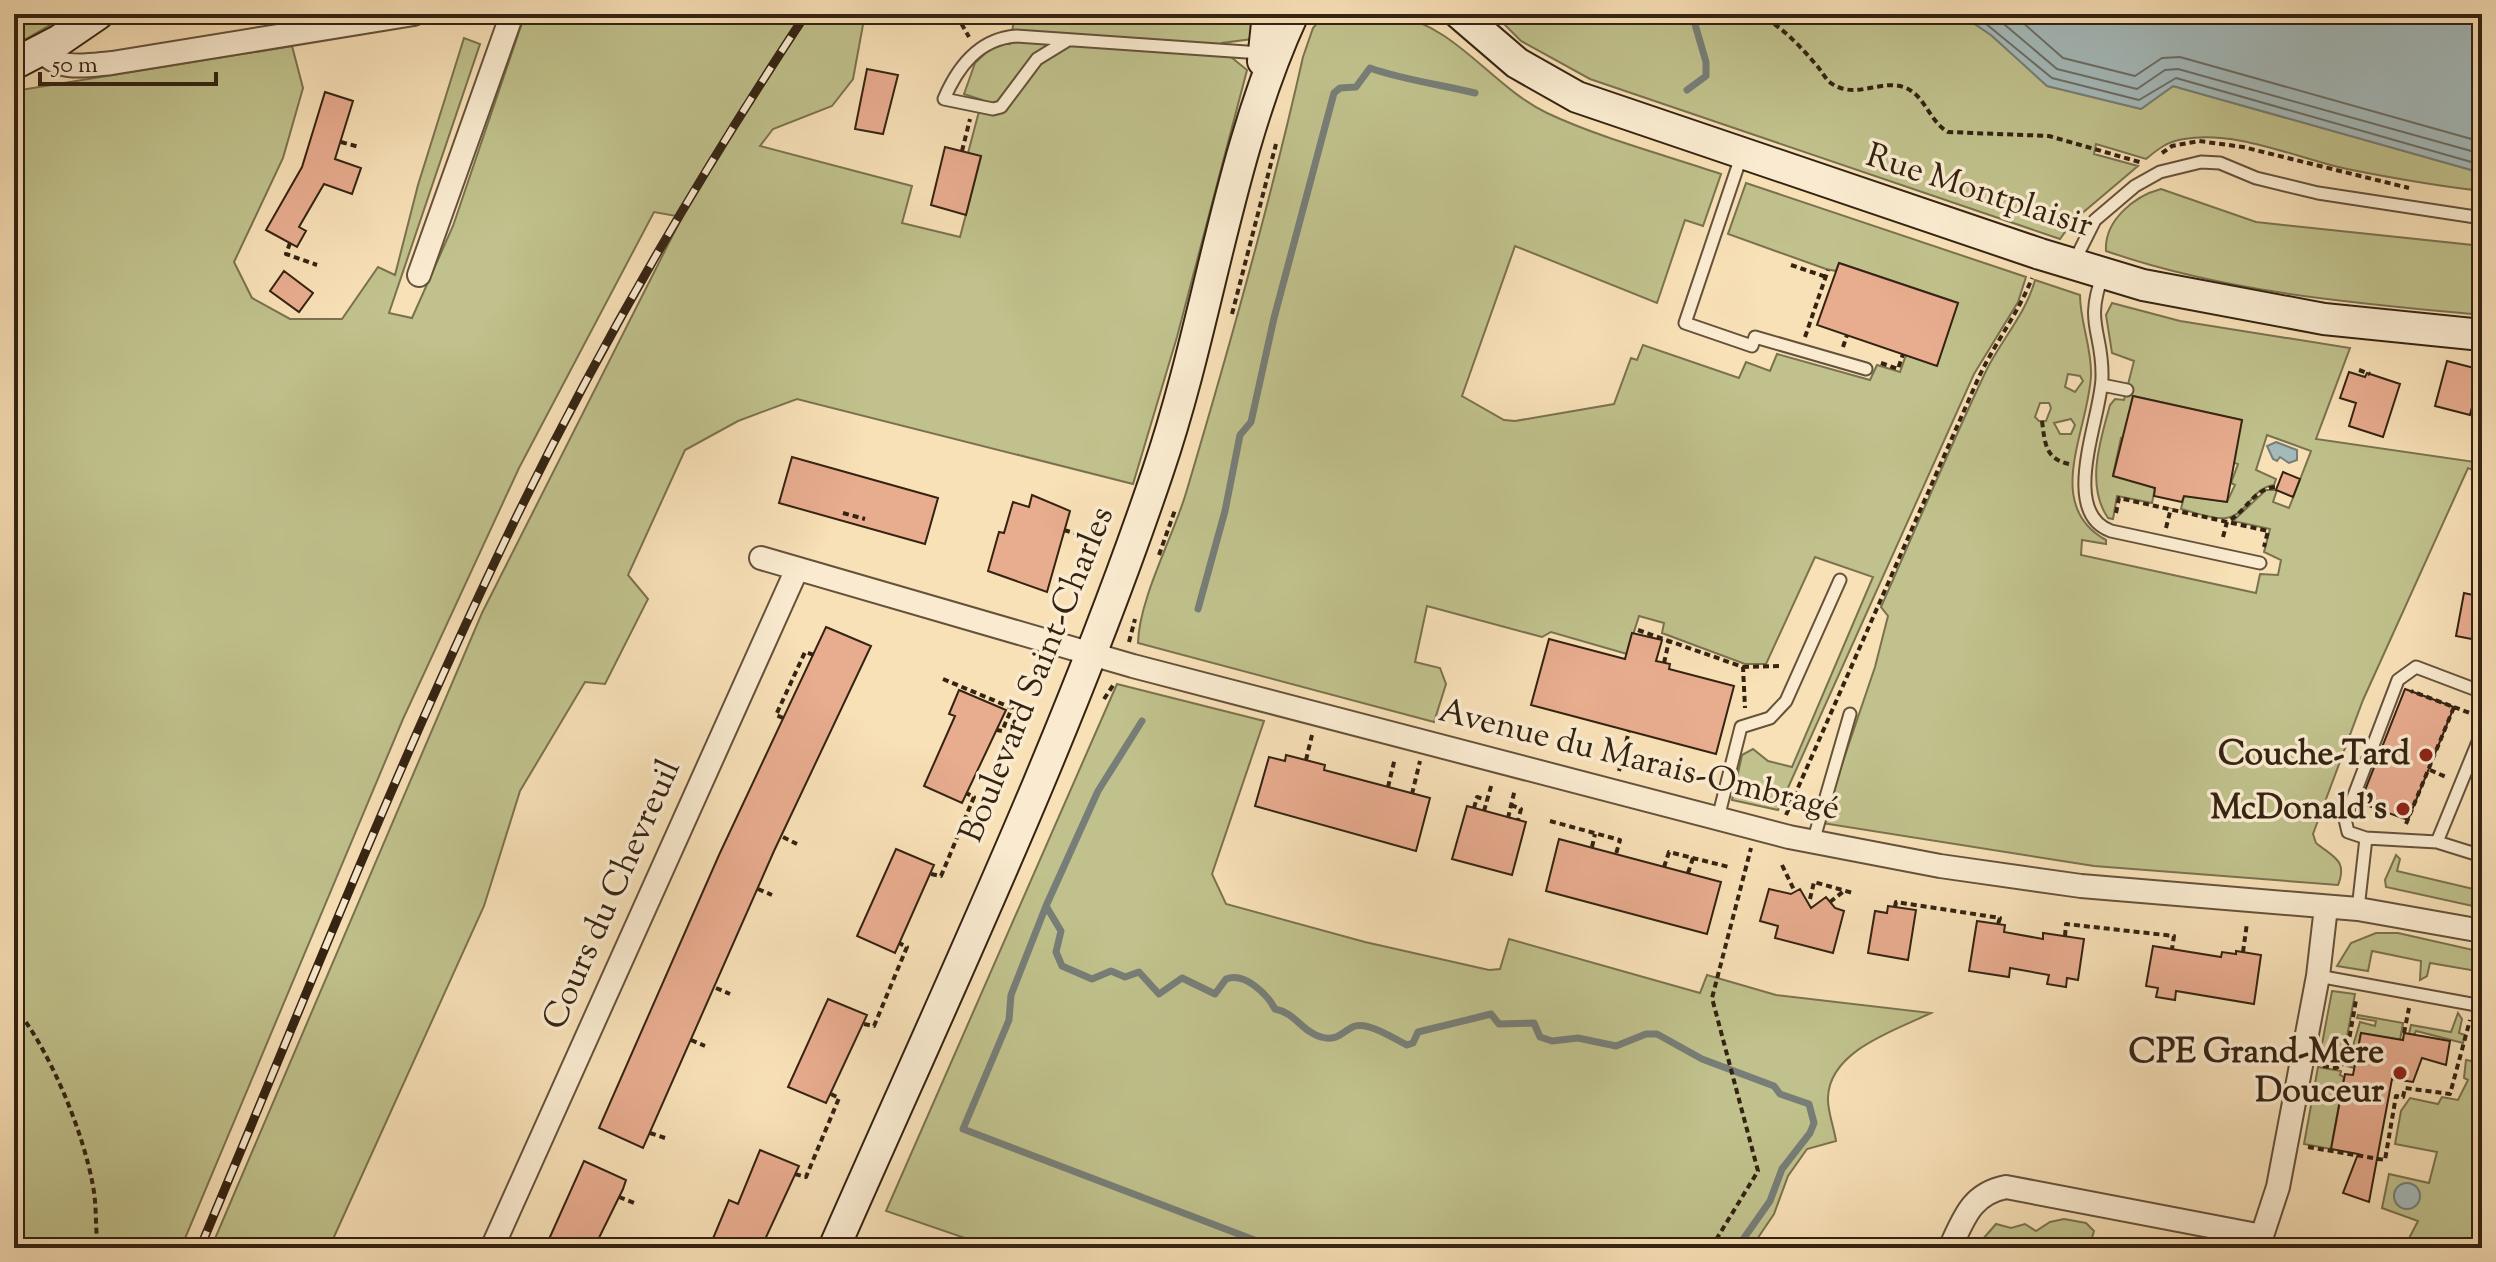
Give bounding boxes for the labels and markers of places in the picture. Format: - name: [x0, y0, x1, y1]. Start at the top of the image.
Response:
- place label: Couche-Tard: [2218, 731, 2411, 780]
- marker: Couche-Tard: [2417, 746, 2435, 764]
- place label: McDonald's: [2210, 785, 2387, 834]
- marker: McDonald's: [2394, 800, 2412, 818]
- place label: CPE Grand-Mère Douceur: [2129, 1029, 2384, 1117]
- marker: CPE Grand-Mère Douceur: [2391, 1064, 2409, 1082]

